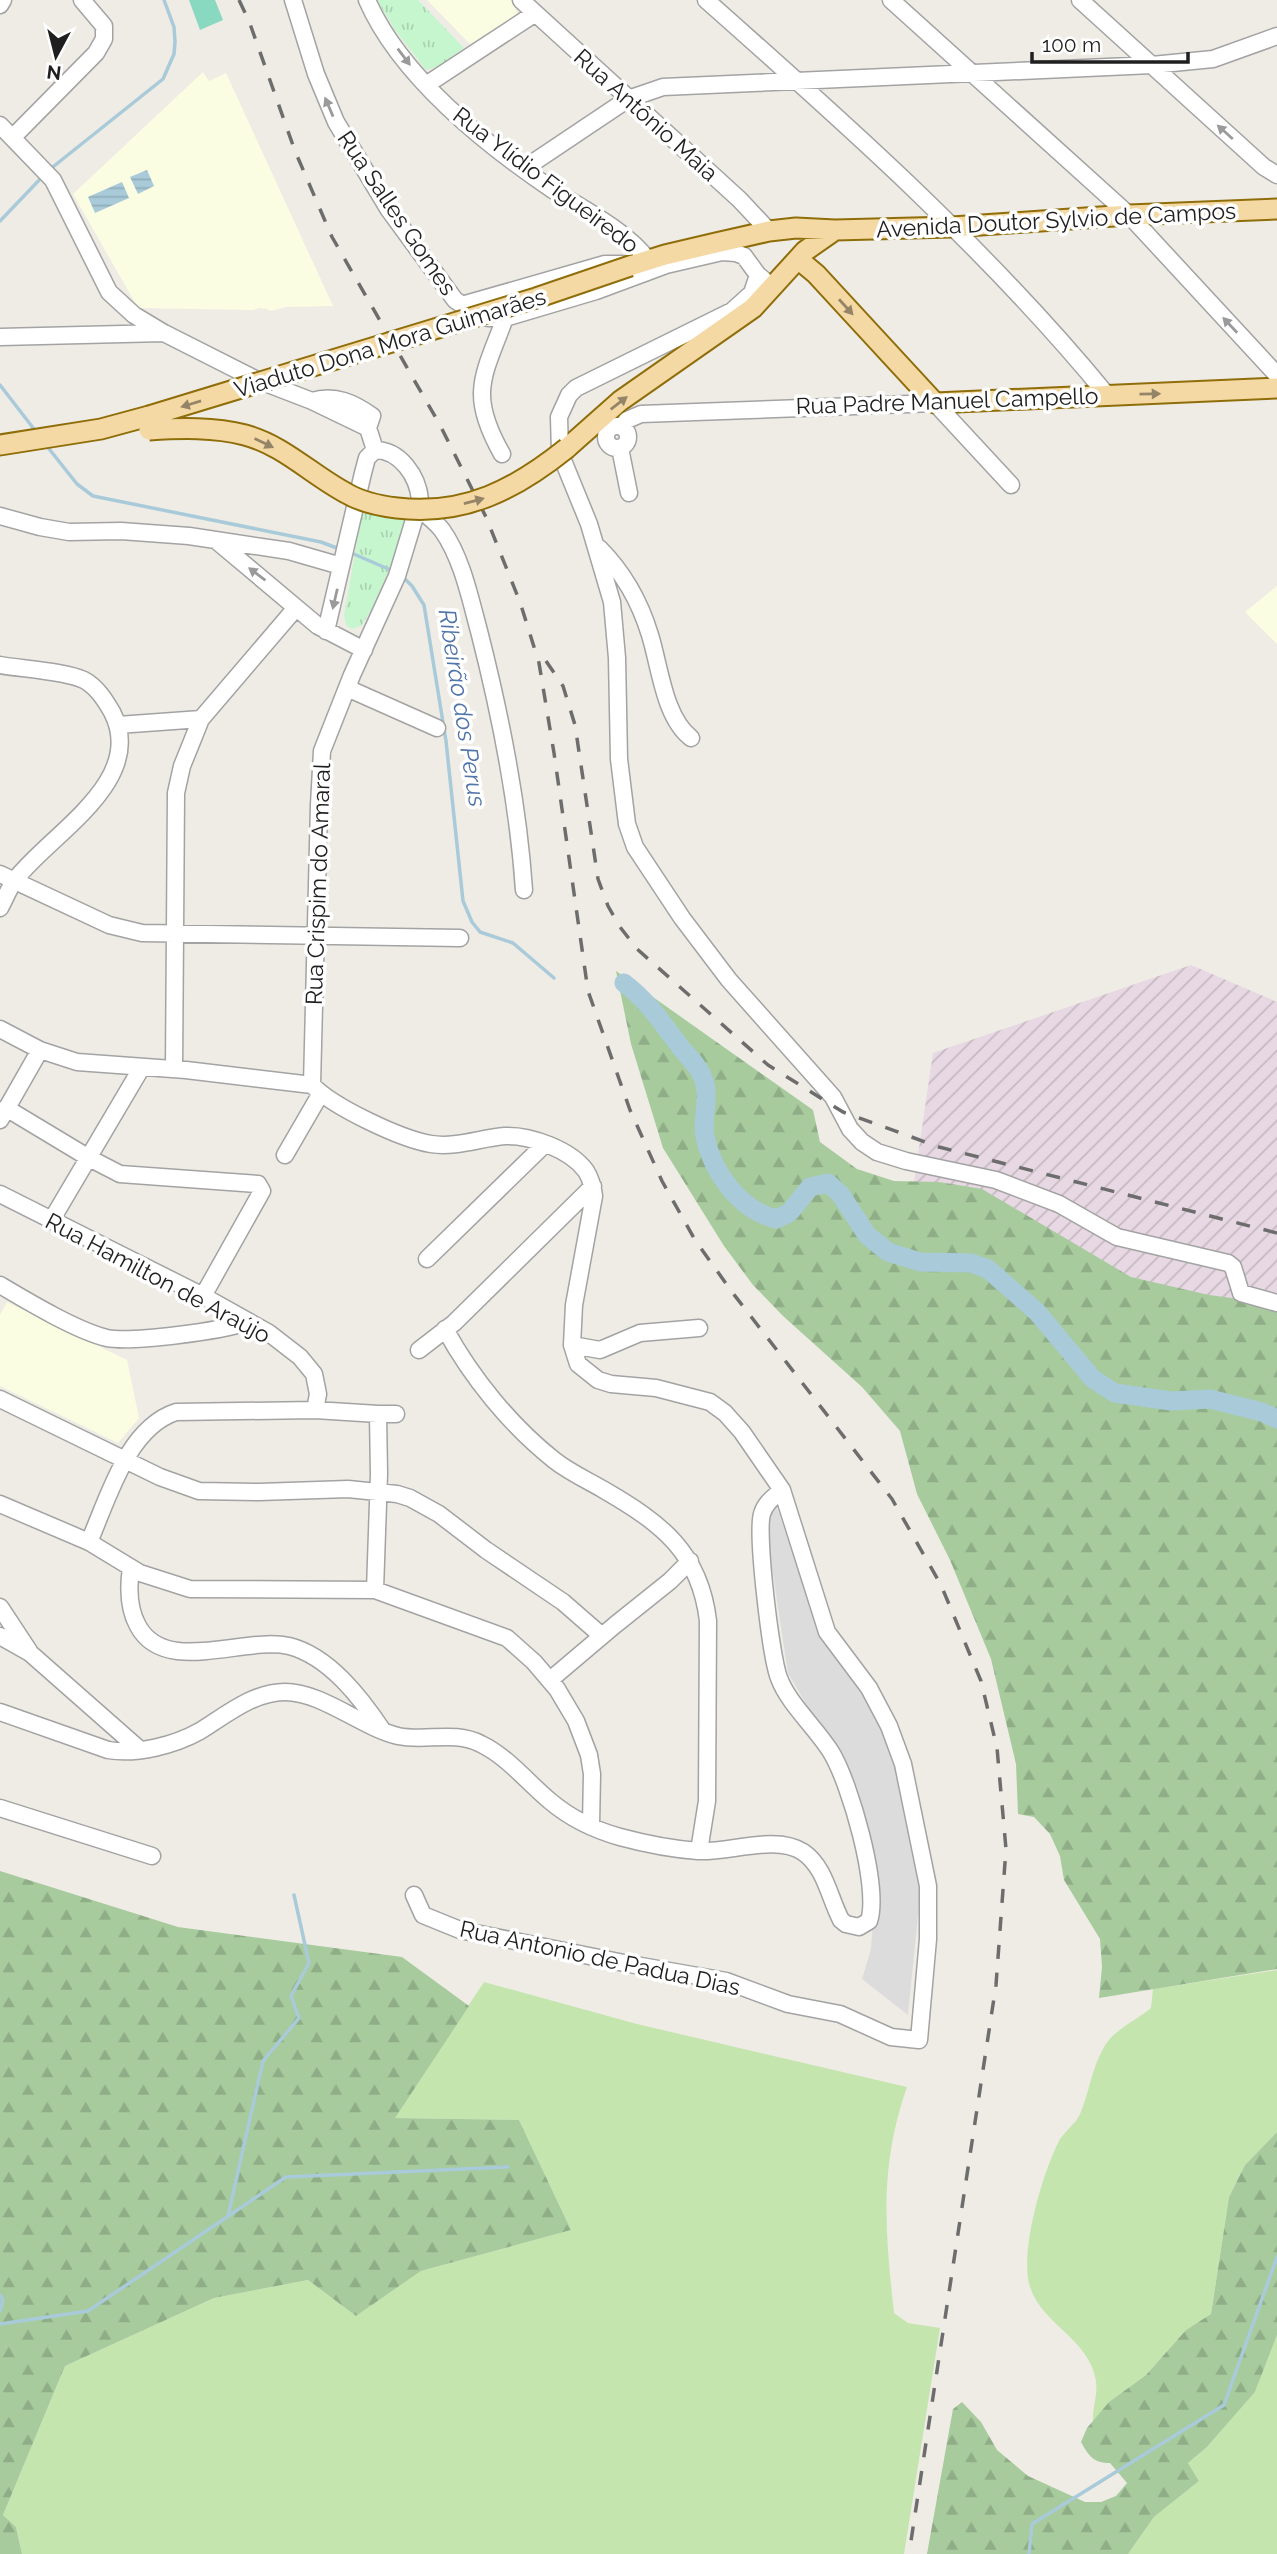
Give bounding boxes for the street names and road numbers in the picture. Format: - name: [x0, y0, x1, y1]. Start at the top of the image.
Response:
- street label: Rua Antônio Maia: [569, 43, 724, 186]
- street label: Rua Ylídio Figueiredo: [448, 101, 644, 258]
- street label: Rua Salles Gomes: [332, 125, 462, 300]
- street label: Avenida Doutor Sylvio de Campos: [875, 197, 1237, 242]
- street label: Viaduto Dona Mora Guimarães: [231, 282, 549, 403]
- street label: Rua Padre Manuel Campello: [795, 382, 1099, 419]
- street label: Rua Crispim do Amaral: [300, 762, 335, 1006]
- street label: Rua Hamilton de Araújo: [41, 1207, 275, 1348]
- street label: Rua Antonio de Padua Dias: [457, 1915, 743, 2000]

